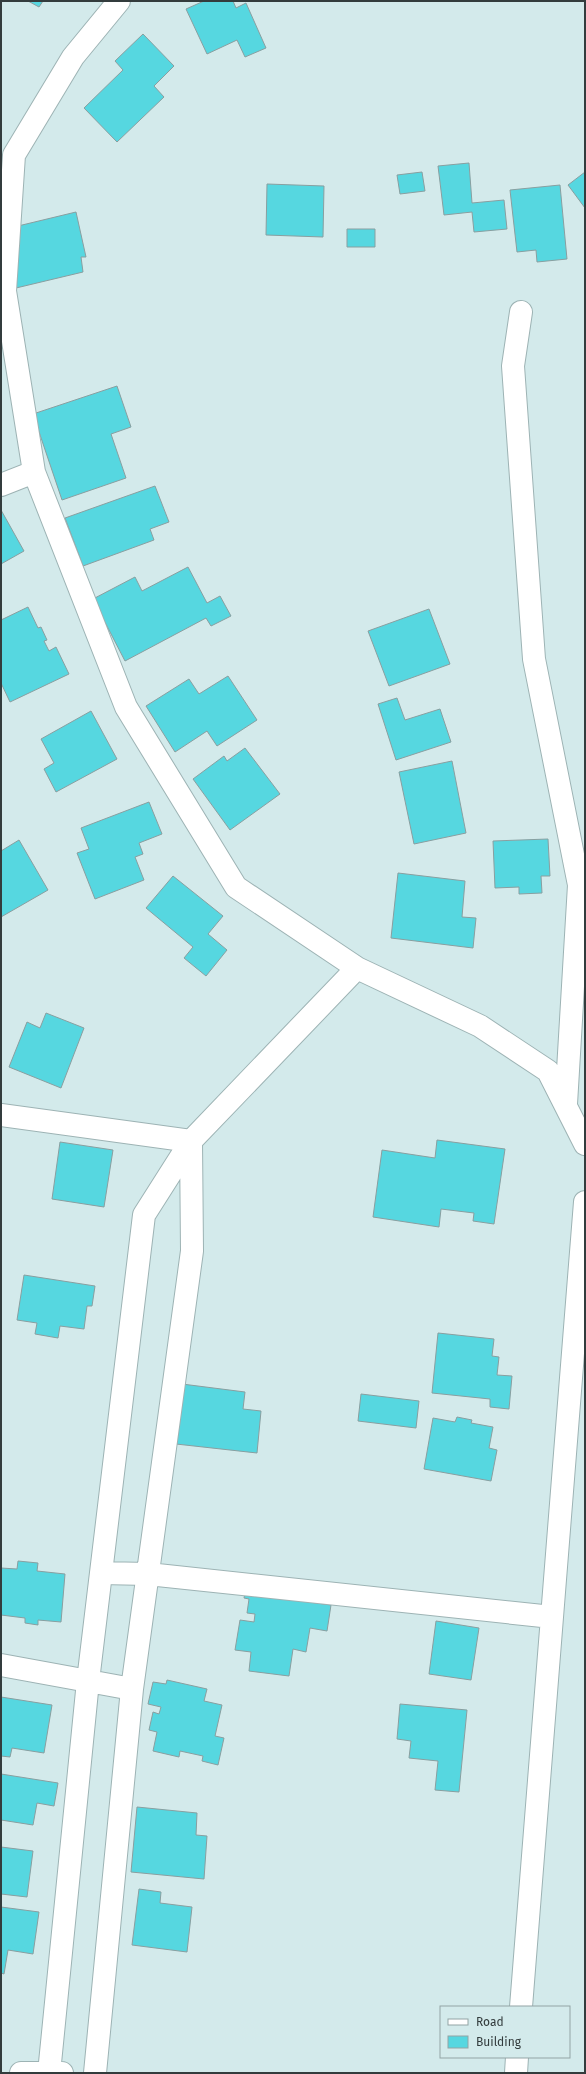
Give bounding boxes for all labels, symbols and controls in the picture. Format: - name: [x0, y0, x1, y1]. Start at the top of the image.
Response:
- legend: [440, 2006, 570, 2058]
- text: Road: [476, 2015, 504, 2029]
- text: Building: [476, 2035, 522, 2049]

